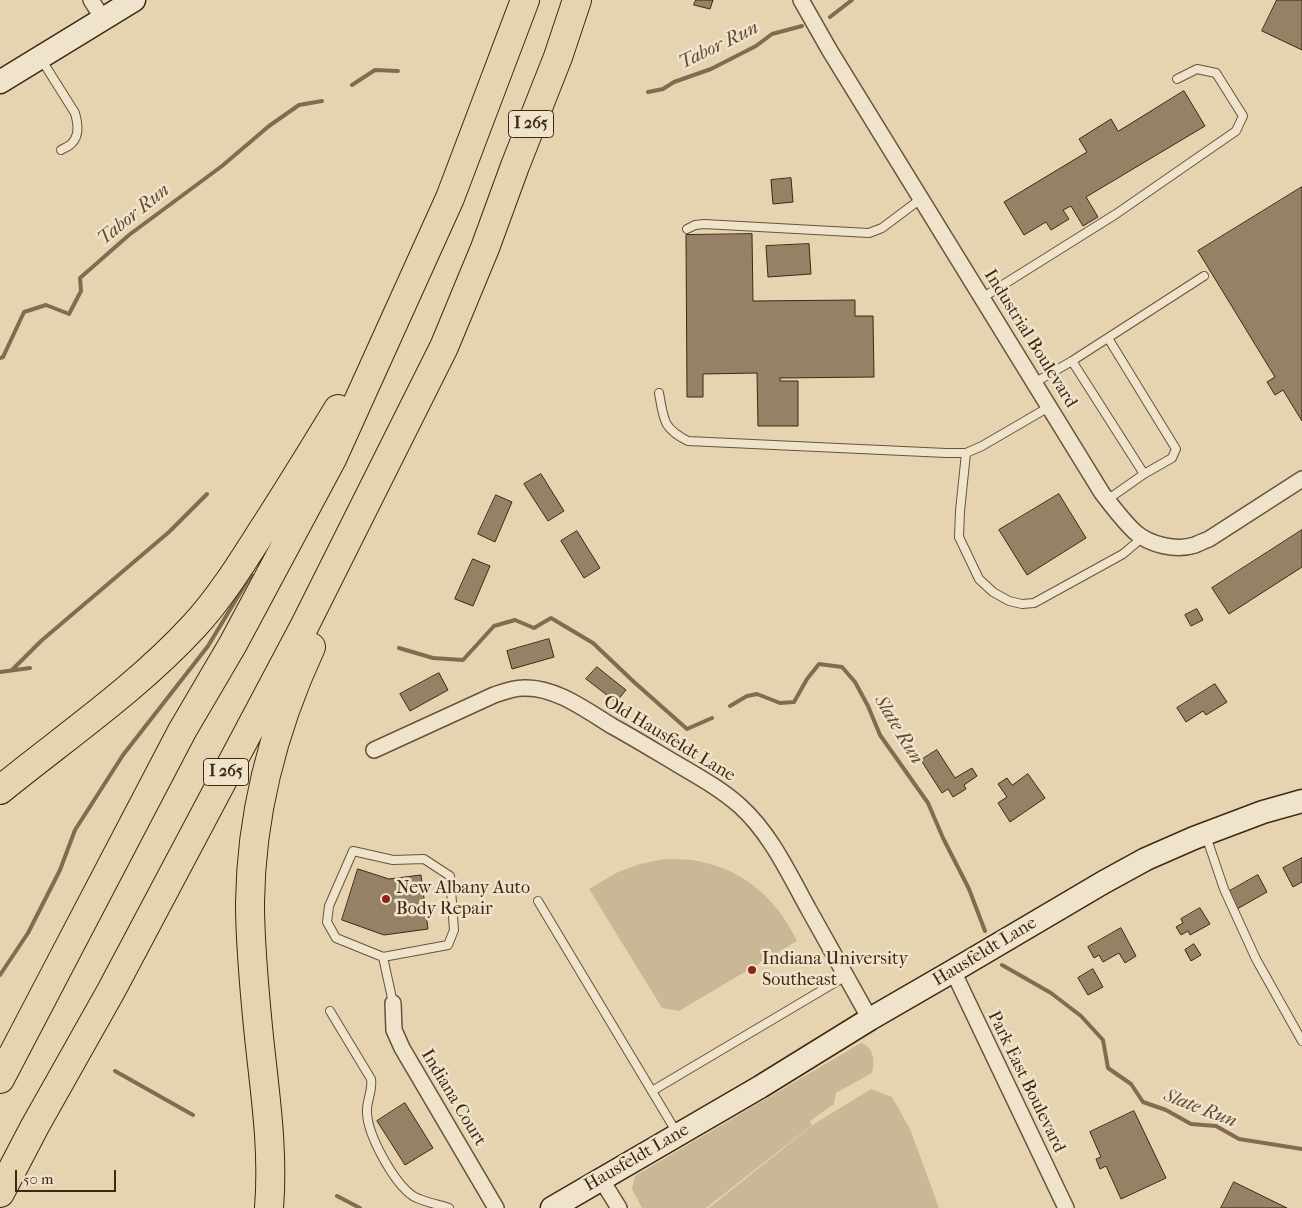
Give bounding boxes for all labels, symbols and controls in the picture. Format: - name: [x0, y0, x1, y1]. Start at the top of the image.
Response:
- water label: Tabor Run: [676, 17, 762, 75]
- road number: I 265: [508, 110, 554, 138]
- water label: Tabor Run: [94, 179, 174, 251]
- street label: Industrial Boulevard: [979, 266, 1081, 412]
- street label: Old Hausfeldt Lane: [599, 691, 739, 787]
- water label: Slate Run: [869, 691, 927, 769]
- road number: I 265: [204, 759, 248, 786]
- place label: New Albany Auto Body Repair: [396, 878, 530, 921]
- marker: New Albany Auto Body Repair: [380, 893, 392, 905]
- street label: Hausfeldt Lane: [929, 913, 1041, 991]
- place label: Indiana University Southeast: [762, 949, 908, 992]
- marker: Indiana University Southeast: [746, 964, 758, 976]
- street label: Park East Boulevard: [982, 1008, 1070, 1156]
- street label: Indiana Court: [416, 1046, 490, 1150]
- water label: Slate Run: [1160, 1085, 1240, 1133]
- street label: Hausfeldt Lane: [581, 1119, 693, 1197]
- scale bar: [18, 1160, 119, 1192]
- text: 50 m: [23, 1170, 53, 1188]

